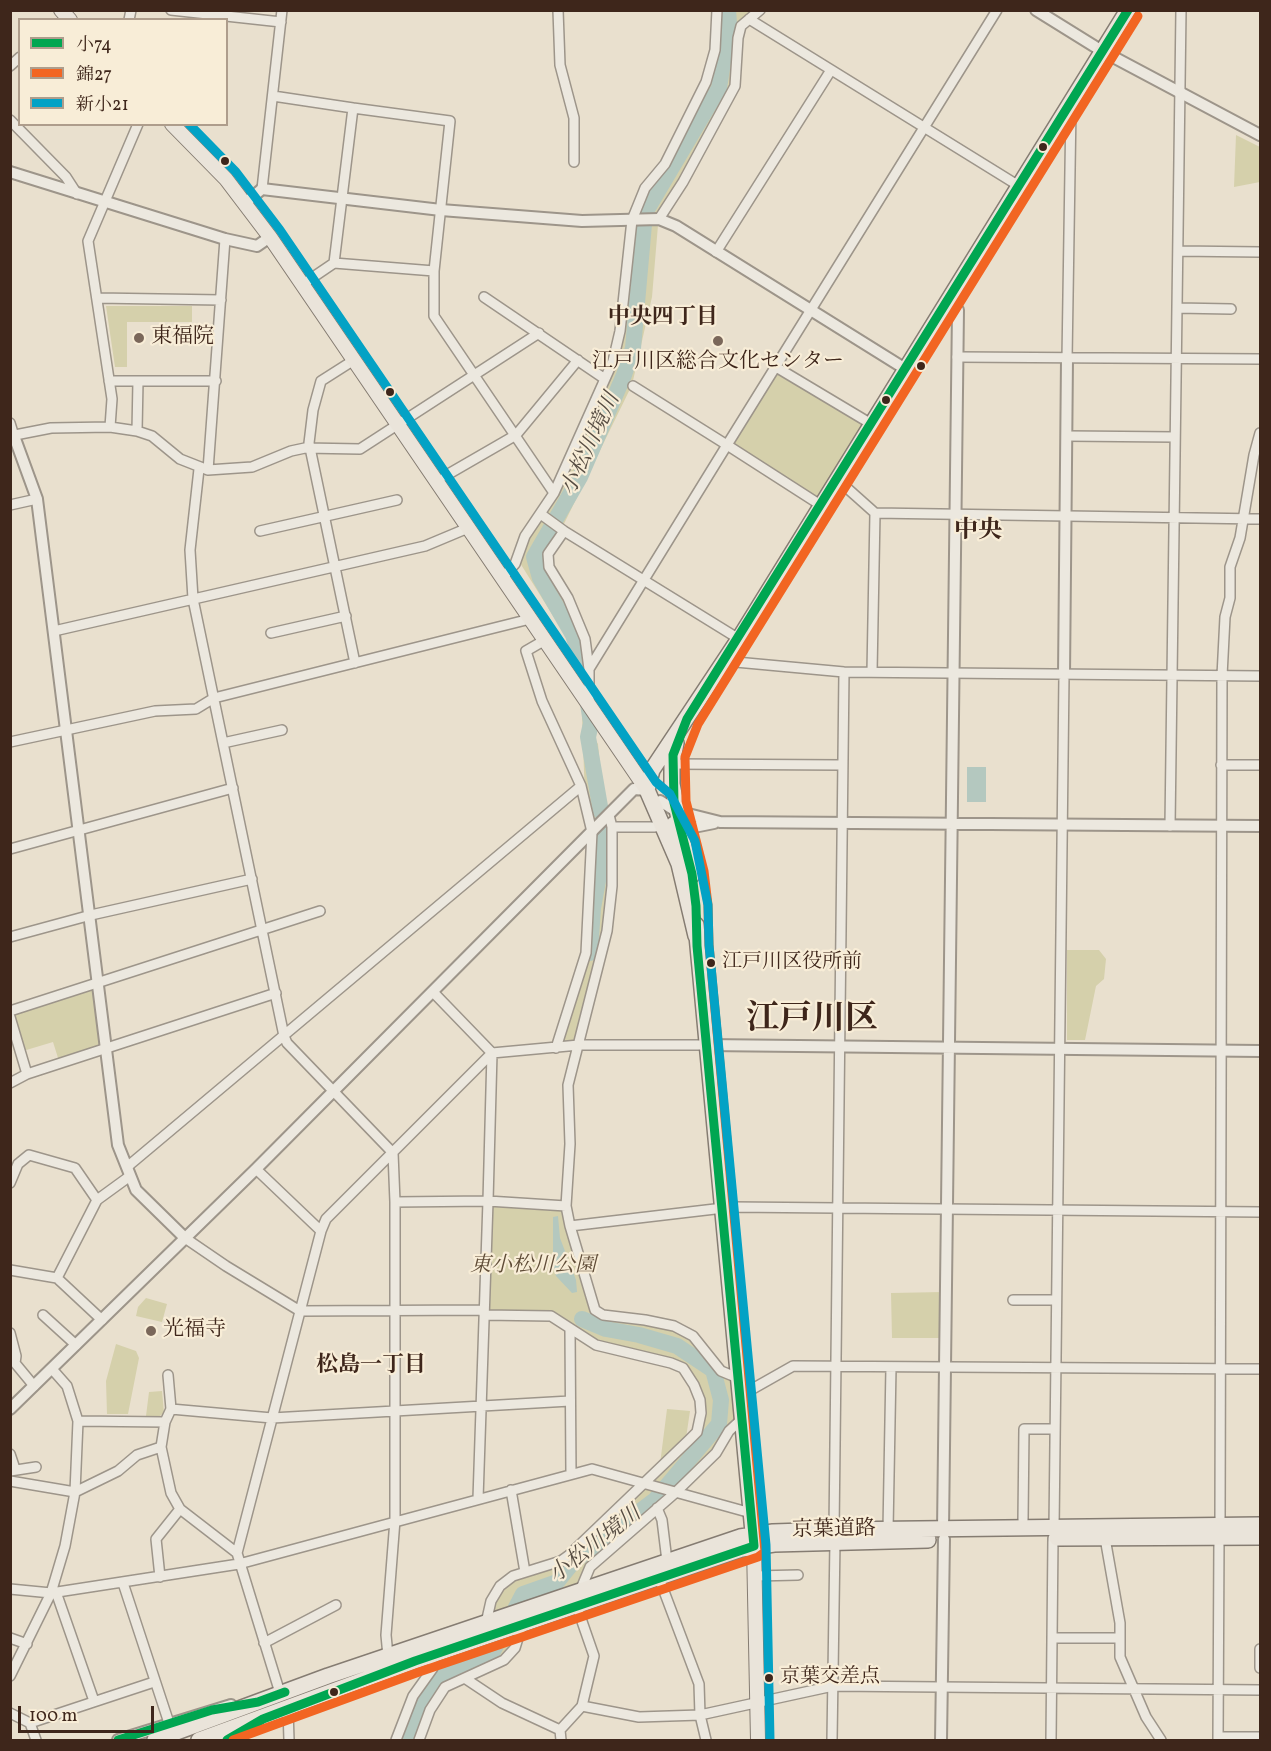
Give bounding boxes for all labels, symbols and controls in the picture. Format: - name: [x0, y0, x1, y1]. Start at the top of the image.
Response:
- legend: [18, 18, 228, 126]
- text: 小74: [76, 33, 112, 58]
- text: 錦27: [76, 63, 112, 88]
- text: 新小21: [76, 93, 129, 118]
- unlabelled marker: [1037, 141, 1049, 153]
- unlabelled marker: [219, 155, 231, 167]
- district label: 中央四丁目: [608, 306, 718, 332]
- place label: 東福院: [151, 325, 214, 351]
- marker: 東福院: [132, 331, 146, 345]
- marker: 江戸川区総合文化センター: [711, 334, 725, 348]
- place label: 江戸川区総合文化センター: [592, 350, 844, 376]
- unlabelled marker: [915, 360, 927, 372]
- unlabelled marker: [384, 386, 396, 398]
- water label: 小松川境川: [557, 390, 627, 500]
- unlabelled marker: [880, 394, 892, 406]
- district label: 中央: [954, 519, 1002, 547]
- place label: 江戸川区役所前: [722, 951, 862, 975]
- marker: 江戸川区役所前: [705, 957, 717, 969]
- district label: 江戸川区: [746, 1002, 878, 1042]
- park label: 東小松川公園: [470, 1254, 596, 1280]
- place label: 光福寺: [163, 1318, 226, 1344]
- marker: 光福寺: [144, 1324, 158, 1338]
- district label: 松島一丁目: [316, 1354, 426, 1380]
- water label: 小松川境川: [545, 1502, 647, 1590]
- street label: 京葉道路: [792, 1518, 876, 1544]
- place label: 京葉交差点: [780, 1666, 880, 1690]
- marker: 京葉交差点: [763, 1672, 775, 1684]
- unlabelled marker: [328, 1686, 340, 1698]
- scale bar: [21, 1694, 158, 1732]
- text: 100 m: [29, 1704, 78, 1729]

